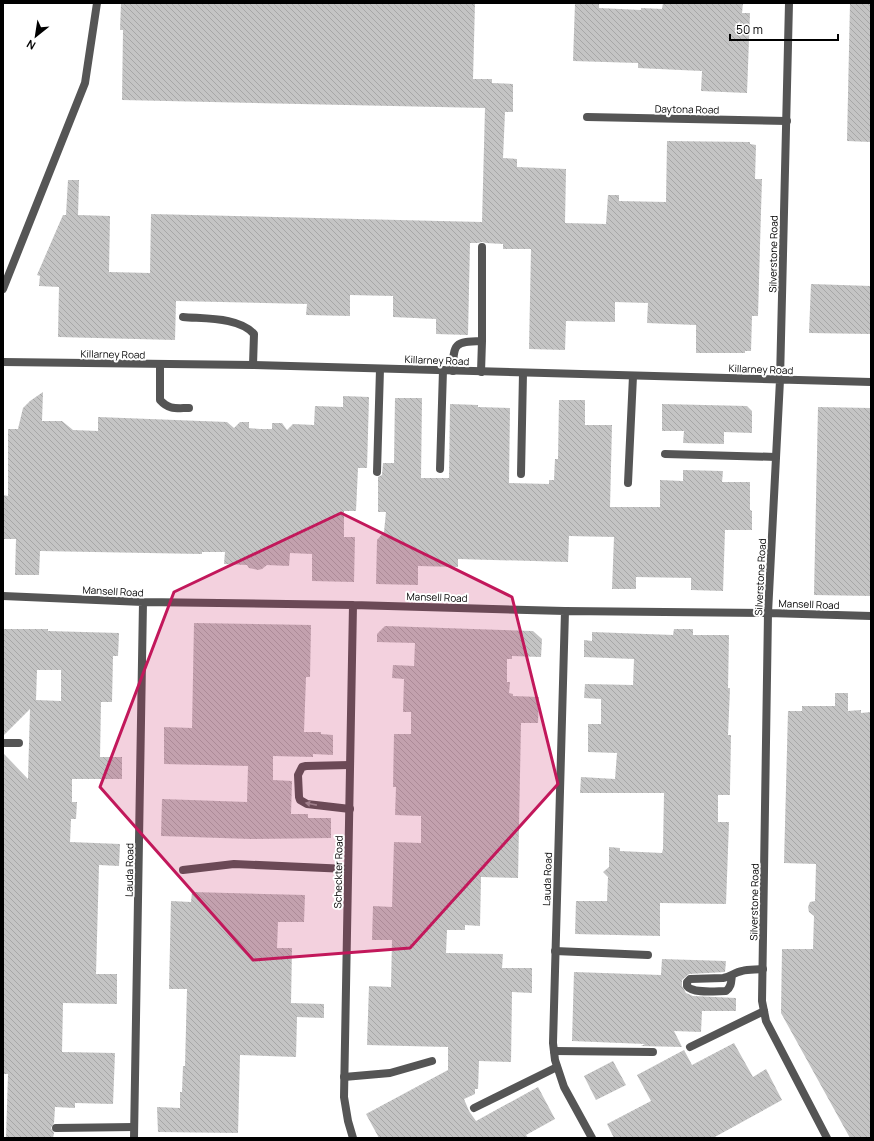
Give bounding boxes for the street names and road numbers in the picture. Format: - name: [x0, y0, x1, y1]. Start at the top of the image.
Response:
- street label: Daytona Road: [655, 101, 719, 117]
- street label: Silverstone Road: [765, 215, 781, 293]
- street label: Killarney Road: [81, 346, 146, 362]
- street label: Killarney Road: [404, 352, 470, 368]
- street label: Killarney Road: [728, 361, 794, 377]
- street label: Silverstone Road: [751, 538, 769, 616]
- street label: Mansell Road: [82, 582, 144, 600]
- street label: Mansell Road: [406, 589, 468, 605]
- street label: Mansell Road: [778, 596, 840, 612]
- street label: Scheckter Road: [330, 835, 346, 909]
- street label: Lauda Road: [122, 843, 136, 897]
- street label: Lauda Road: [539, 852, 555, 906]
- street label: Silverstone Road: [746, 863, 762, 941]

